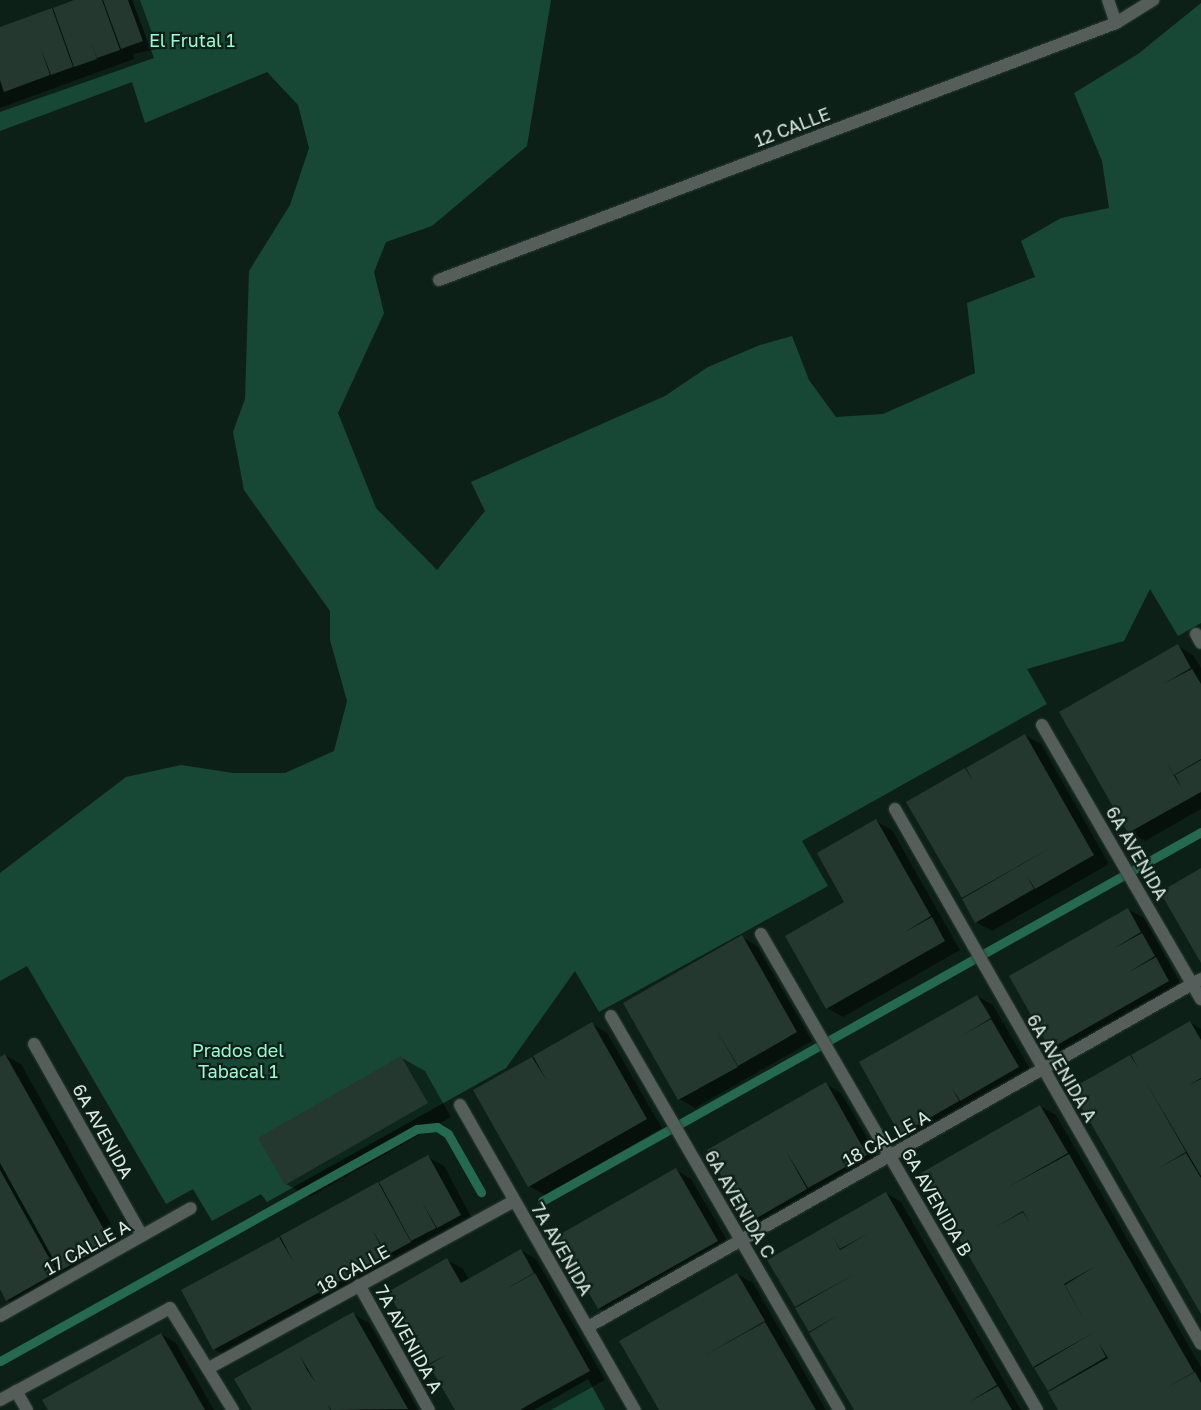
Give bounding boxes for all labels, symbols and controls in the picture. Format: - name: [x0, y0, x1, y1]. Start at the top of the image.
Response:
- park label: El Frutal 1: [149, 29, 235, 51]
- street label: 12 CALLE: [751, 103, 833, 151]
- street label: 6A AVENIDA: [1102, 802, 1172, 904]
- street label: 6A AVENIDA A: [1022, 1010, 1102, 1126]
- park label: Prados del Tabacal 1: [192, 1040, 284, 1082]
- street label: 6A AVENIDA: [68, 1080, 138, 1182]
- street label: 18 CALLE A: [839, 1105, 933, 1171]
- street label: 6A AVENIDA B: [897, 1144, 977, 1260]
- street label: 6A AVENIDA C: [700, 1146, 780, 1262]
- street label: 7A AVENIDA: [527, 1199, 597, 1299]
- street label: 17 CALLE A: [40, 1215, 134, 1279]
- street label: 18 CALLE: [313, 1240, 393, 1298]
- street label: 7A AVENIDA A: [371, 1281, 447, 1397]

